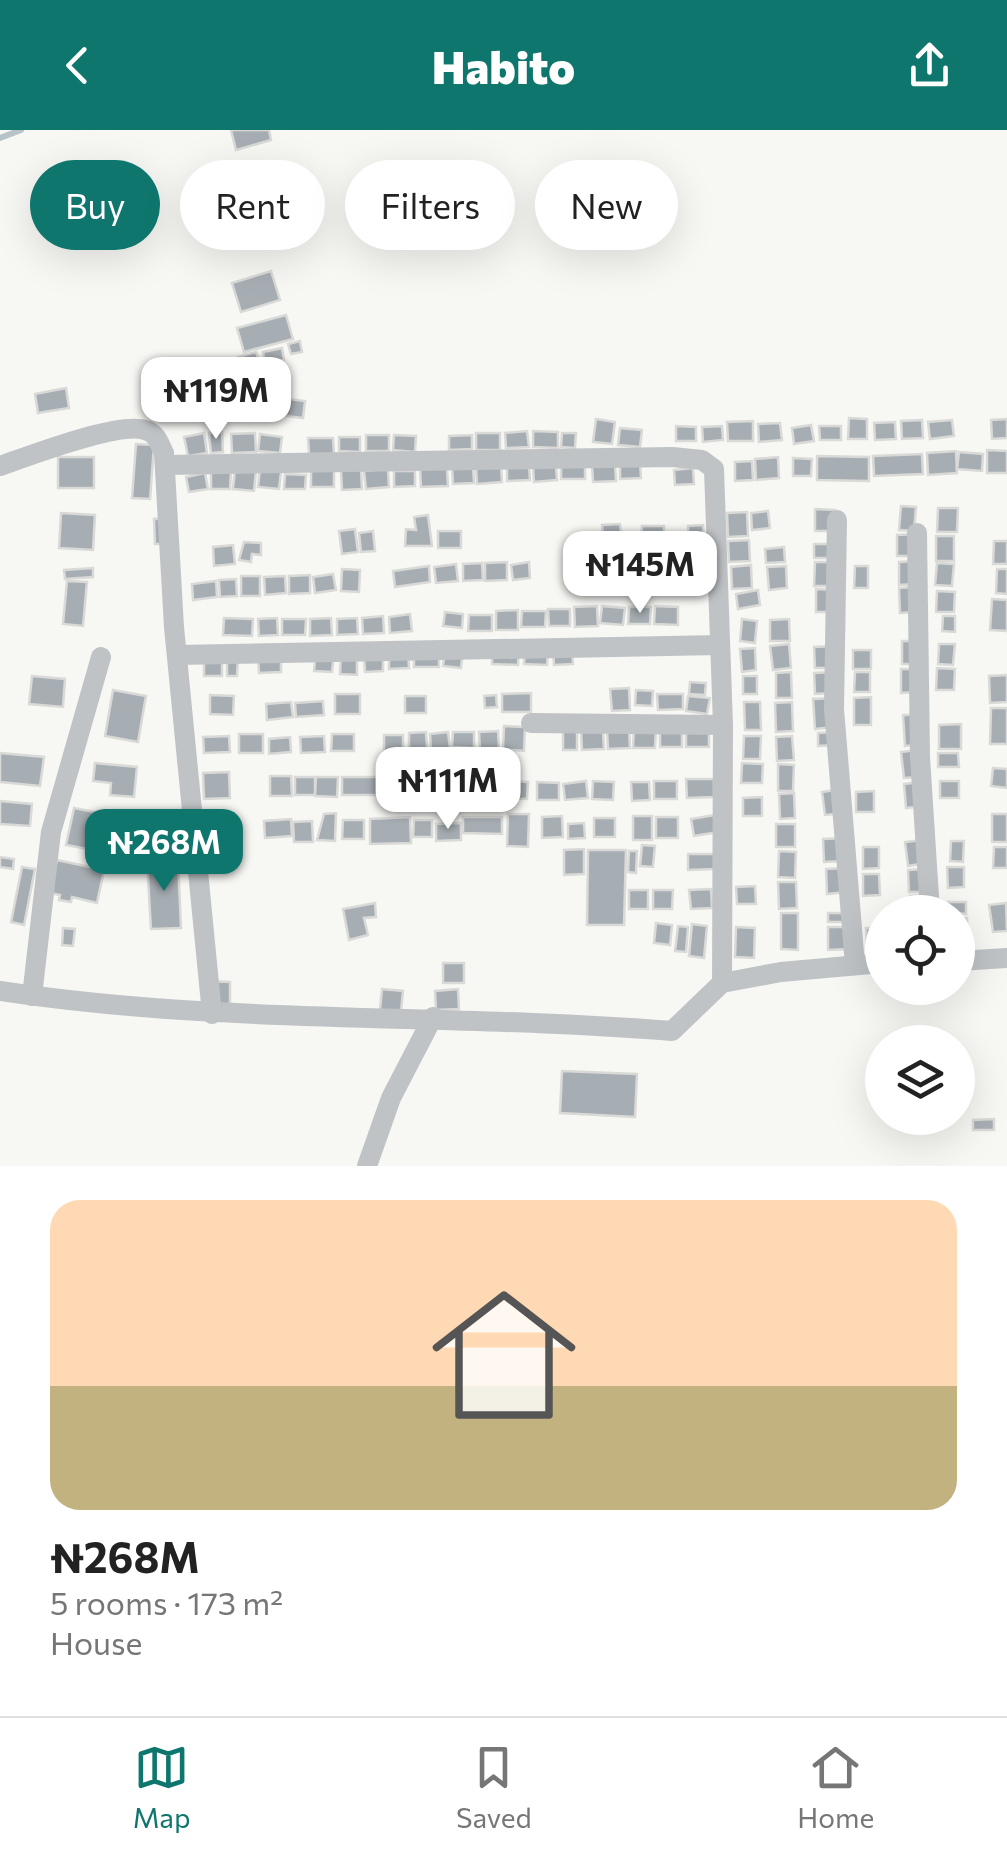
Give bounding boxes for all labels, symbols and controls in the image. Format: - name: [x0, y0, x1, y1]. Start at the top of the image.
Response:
- icon: back: [50, 38, 105, 93]
- text: Habito: [432, 38, 575, 93]
- icon: share: [902, 38, 957, 93]
- chip: Buy: [30, 160, 160, 250]
- chip: Rent: [180, 160, 325, 250]
- chip: Filters: [345, 160, 515, 250]
- chip: New: [535, 160, 678, 250]
- pin: ₦119M: [146, 357, 286, 442]
- text: ₦119M: [163, 369, 269, 409]
- pin: ₦145M: [570, 531, 710, 616]
- text: ₦145M: [585, 543, 695, 583]
- pin: ₦111M: [378, 747, 518, 832]
- text: ₦111M: [398, 759, 498, 799]
- pin: ₦268M: [94, 809, 234, 894]
- text: ₦268M: [107, 821, 221, 861]
- map controls: [865, 895, 975, 1135]
- button: locate: [865, 895, 975, 1005]
- button: layers: [865, 1025, 975, 1135]
- icon: home: [414, 1265, 594, 1445]
- text: ₦268M: [50, 1530, 200, 1582]
- text: 5 rooms · 173 m²: [50, 1582, 283, 1622]
- text: House: [50, 1622, 142, 1662]
- tab: Map: [133, 1740, 191, 1834]
- tab: Saved: [456, 1740, 532, 1834]
- tab: Home: [797, 1740, 874, 1834]

